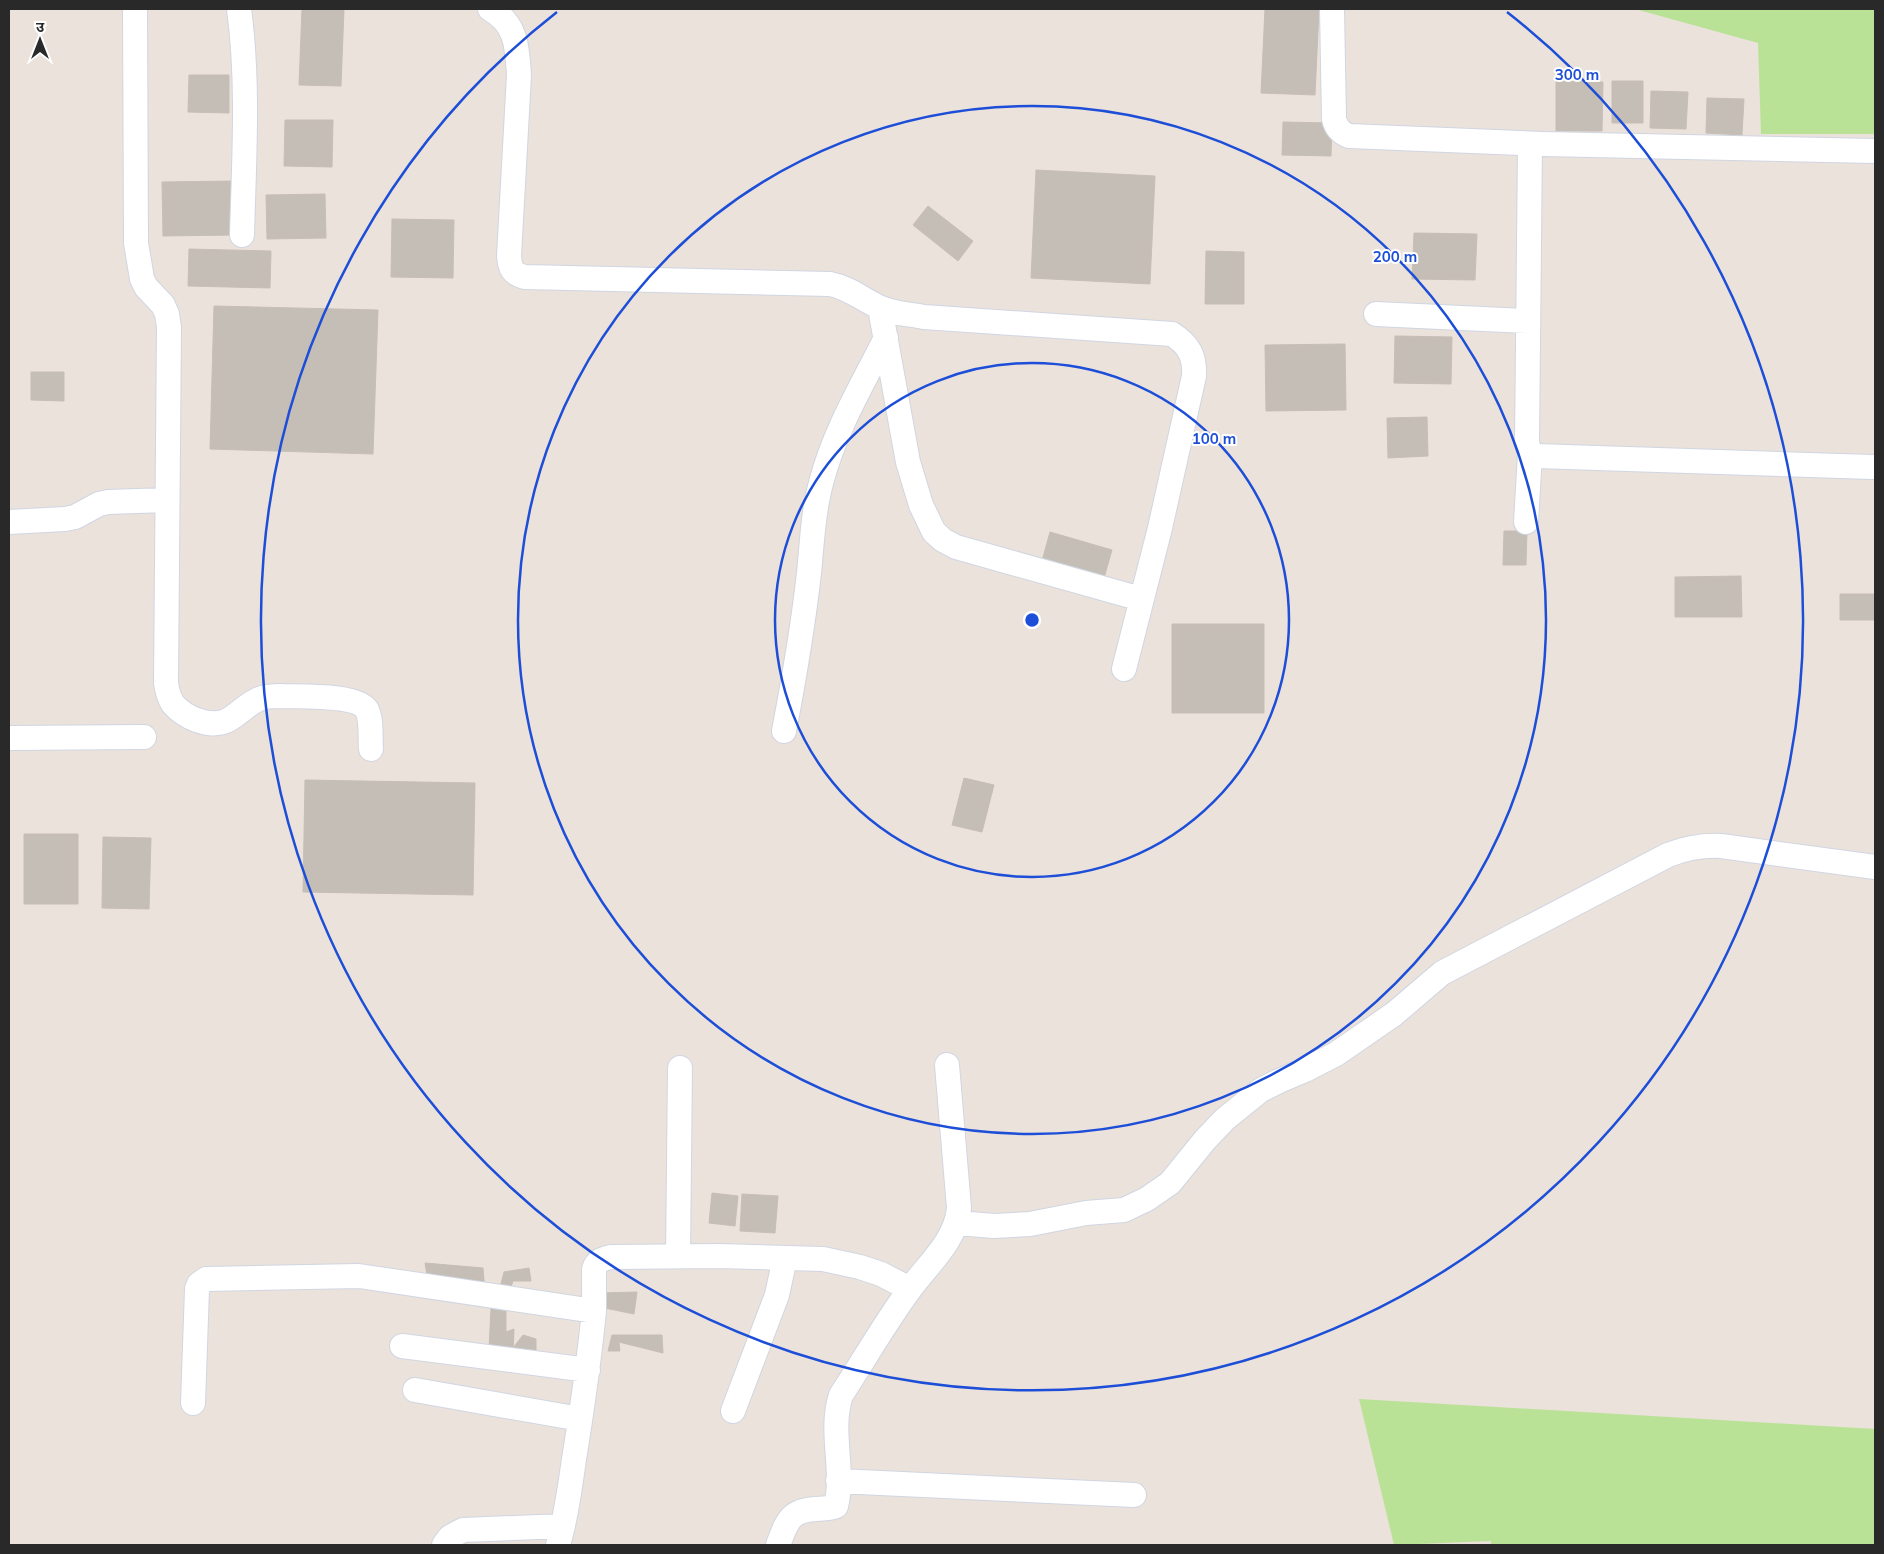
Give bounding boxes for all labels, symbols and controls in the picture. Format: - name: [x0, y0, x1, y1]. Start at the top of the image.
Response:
- north arrow: [15, 15, 65, 65]
- text: उ: [36, 18, 45, 36]
- text: 300 m: [1555, 65, 1599, 84]
- text: 200 m: [1373, 247, 1417, 266]
- text: 100 m: [1192, 429, 1236, 448]
- centre of rings: [1023, 611, 1041, 629]

